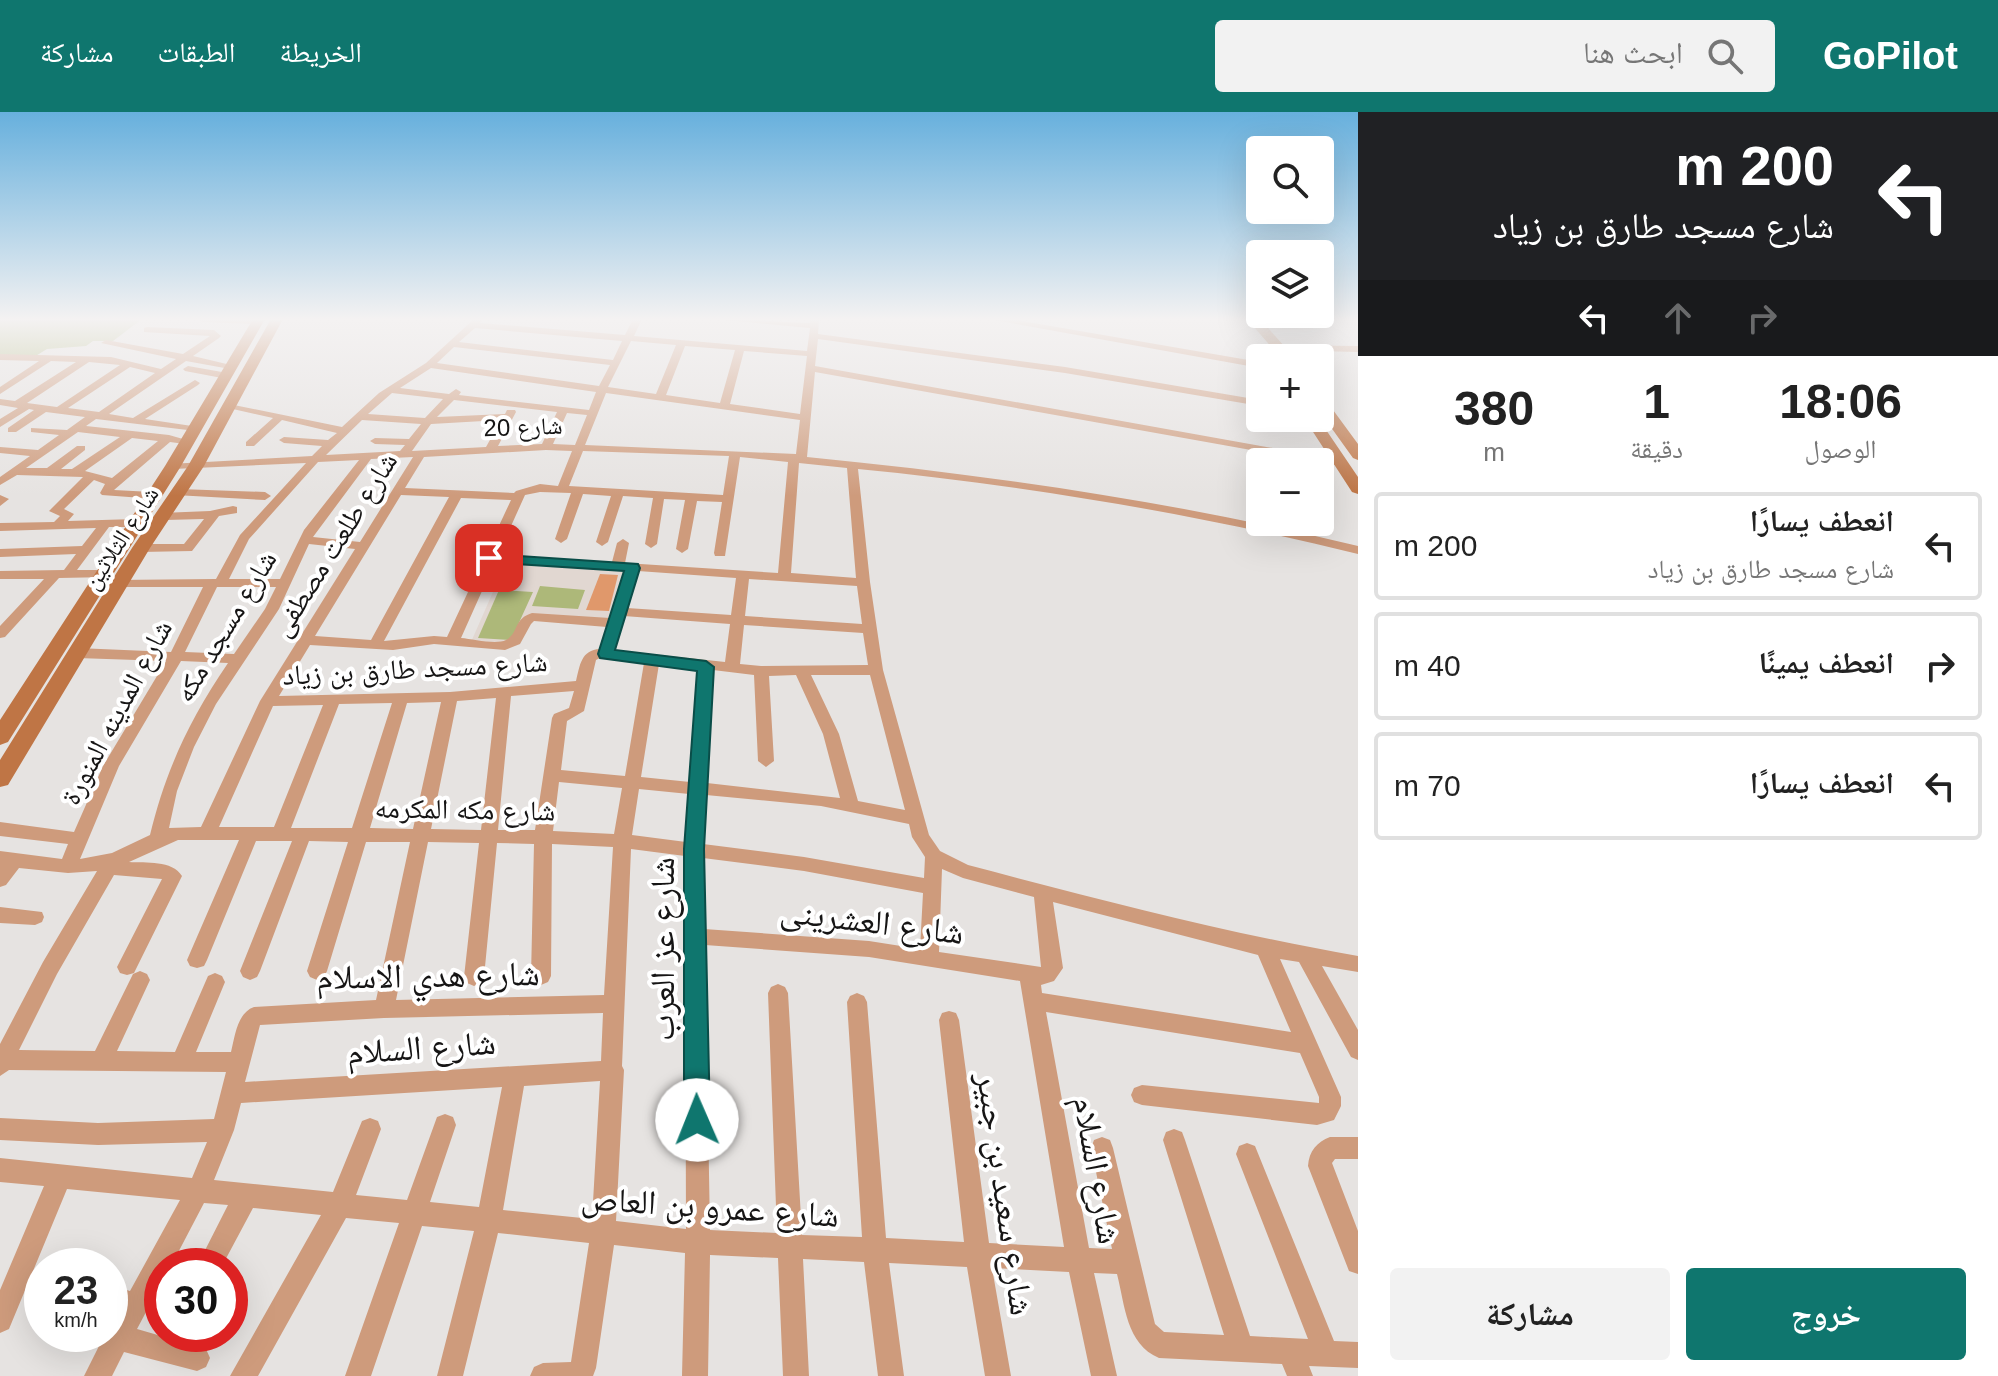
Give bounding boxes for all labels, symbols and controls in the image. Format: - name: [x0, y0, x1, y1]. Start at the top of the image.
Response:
- search box: [1215, 20, 1775, 92]
- icon: search: [1703, 34, 1747, 78]
- text: GoPilot: [1823, 35, 1958, 77]
- text: ابحث هنا: [1583, 36, 1683, 69]
- text: مشاركة: [40, 37, 114, 68]
- text: الطبقات: [158, 37, 235, 68]
- text: الخريطة: [279, 37, 362, 68]
- text: 200 m: [1675, 134, 1834, 197]
- map controls: [1246, 136, 1334, 536]
- button: search: [1246, 136, 1334, 224]
- icon: left: [1862, 144, 1966, 248]
- text: شارع مسجد طارق بن زياد: [1493, 205, 1834, 246]
- button: layers: [1246, 240, 1334, 328]
- icon: left: [1572, 296, 1616, 340]
- icon: ahead: [1656, 296, 1700, 340]
- icon: right: [1740, 296, 1784, 340]
- button: +: [1246, 344, 1334, 432]
- text: 1: [1643, 375, 1670, 428]
- text: 18:06: [1779, 375, 1902, 428]
- text: 380: [1454, 382, 1534, 435]
- street label: شارع 20: [483, 412, 563, 443]
- text: دقيقة: [1630, 434, 1683, 464]
- text: الوصول: [1805, 434, 1877, 464]
- text: m: [1483, 437, 1505, 467]
- street label: شارع طلعت مصطفى: [265, 447, 405, 643]
- button: −: [1246, 448, 1334, 536]
- street label: شارع الثلاثين: [77, 481, 166, 595]
- text: انعطف يسارًا: [1750, 504, 1894, 537]
- pin: [455, 524, 523, 592]
- icon: left: [1918, 524, 1962, 568]
- text: 200 m: [1394, 529, 1477, 562]
- icon: arrive: [467, 536, 511, 580]
- street label: شارع مسجد مكه: [168, 545, 284, 708]
- text: شارع مسجد طارق بن زياد: [1648, 554, 1894, 584]
- street label: شارع المدينه المنورة: [55, 615, 180, 811]
- icon: right: [1918, 644, 1962, 688]
- street label: شارع مسجد طارق بن زياد: [282, 646, 548, 693]
- text: انعطف يمينًا: [1758, 646, 1894, 679]
- text: 40 m: [1394, 649, 1461, 682]
- icon: left: [1918, 764, 1962, 808]
- text: انعطف يسارًا: [1750, 766, 1894, 799]
- text: 70 m: [1394, 769, 1461, 802]
- street label: شارع مكه المكرمه: [374, 792, 556, 829]
- street label: شارع عز العرب: [643, 857, 684, 1041]
- street label: شارع العشرينى: [778, 891, 966, 954]
- street label: شارع هدي الاسلام: [316, 954, 540, 1005]
- street label: شارع السلام: [345, 1023, 497, 1075]
- street label: شارع سعيد بن جبير: [967, 1069, 1042, 1318]
- position arrow: [655, 1078, 739, 1162]
- street label: شارع السلام: [1062, 1093, 1130, 1248]
- street label: شارع عمرو بن العاص: [580, 1178, 840, 1237]
- speed limit sign: 30: [144, 1248, 248, 1352]
- text: 23: [54, 1268, 98, 1312]
- button: مشاركة: [1390, 1268, 1670, 1360]
- button: خروج: [1686, 1268, 1966, 1360]
- text: km/h: [54, 1309, 98, 1331]

